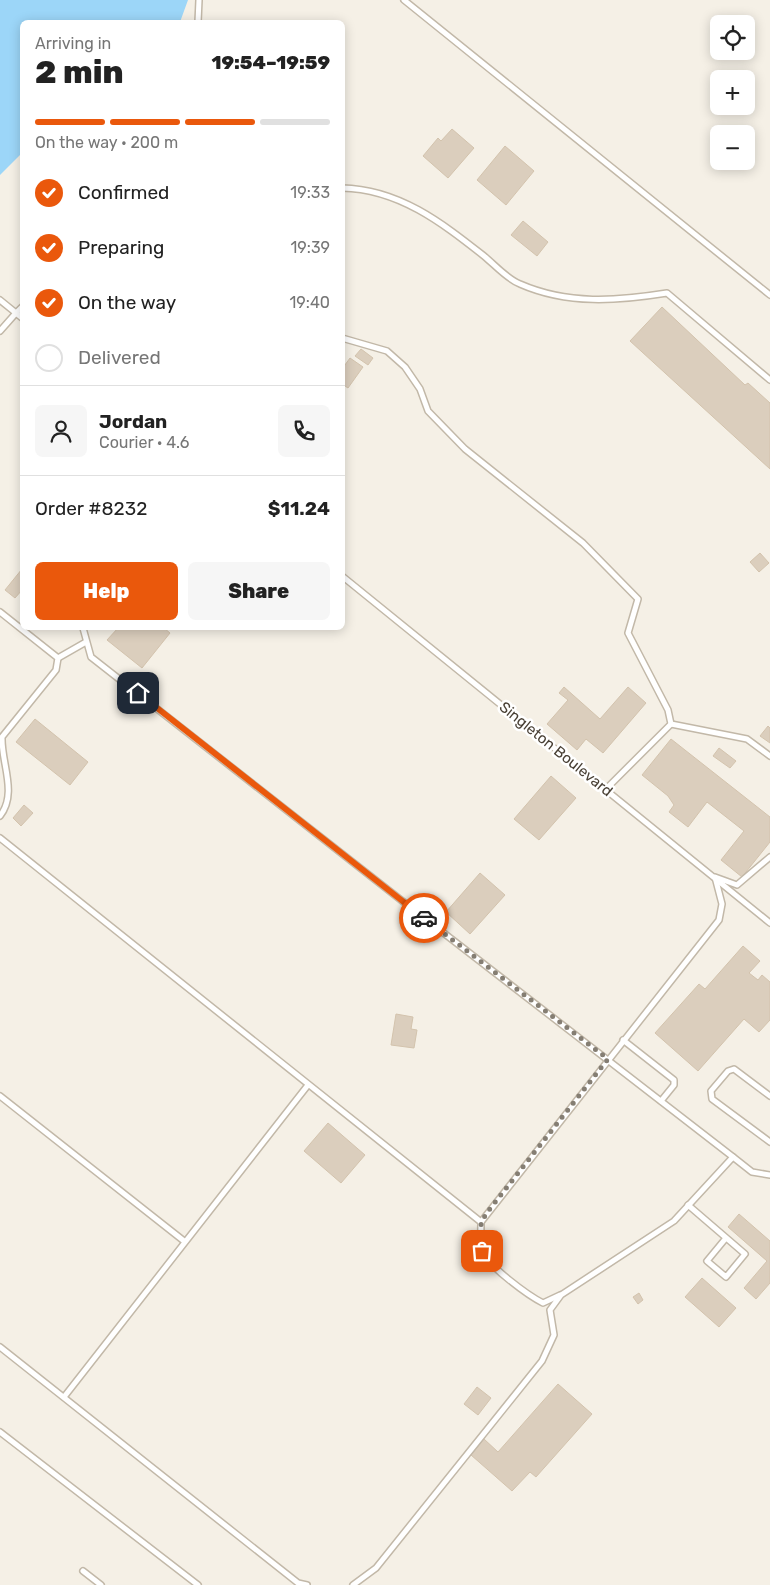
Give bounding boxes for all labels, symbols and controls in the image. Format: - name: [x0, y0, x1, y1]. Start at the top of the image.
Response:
- map controls: [710, 15, 755, 170]
- button: locate: [710, 15, 755, 60]
- text: Arriving in: [35, 34, 111, 53]
- text: 19:54–19:59: [211, 51, 330, 74]
- text: 2 min: [35, 53, 124, 91]
- button: +: [710, 70, 755, 115]
- button: −: [710, 125, 755, 170]
- text: On the way · 200 m: [35, 133, 178, 152]
- icon: check: [35, 179, 63, 207]
- text: Confirmed: [78, 181, 169, 204]
- text: 19:33: [290, 183, 330, 202]
- icon: check: [35, 234, 63, 262]
- text: Preparing: [78, 236, 164, 259]
- text: 19:39: [290, 238, 330, 257]
- icon: check: [35, 289, 63, 317]
- text: On the way: [78, 291, 176, 314]
- text: 19:40: [289, 293, 330, 312]
- text: Delivered: [78, 346, 161, 369]
- button: person: [35, 405, 87, 457]
- button: phone: [278, 405, 330, 457]
- text: Jordan: [99, 410, 167, 433]
- text: Courier · 4.6: [99, 433, 189, 452]
- text: Order #8232: [35, 497, 147, 520]
- text: $11.24: [268, 497, 330, 520]
- button: Help: [35, 562, 178, 620]
- button: Share: [188, 562, 330, 620]
- pin: [117, 672, 159, 714]
- icon: home: [124, 679, 152, 707]
- street label: Singleton Boulevard: [496, 698, 616, 800]
- courier: [399, 893, 449, 943]
- icon: car: [410, 904, 438, 932]
- pin: [461, 1230, 503, 1272]
- icon: bag: [468, 1237, 496, 1265]

